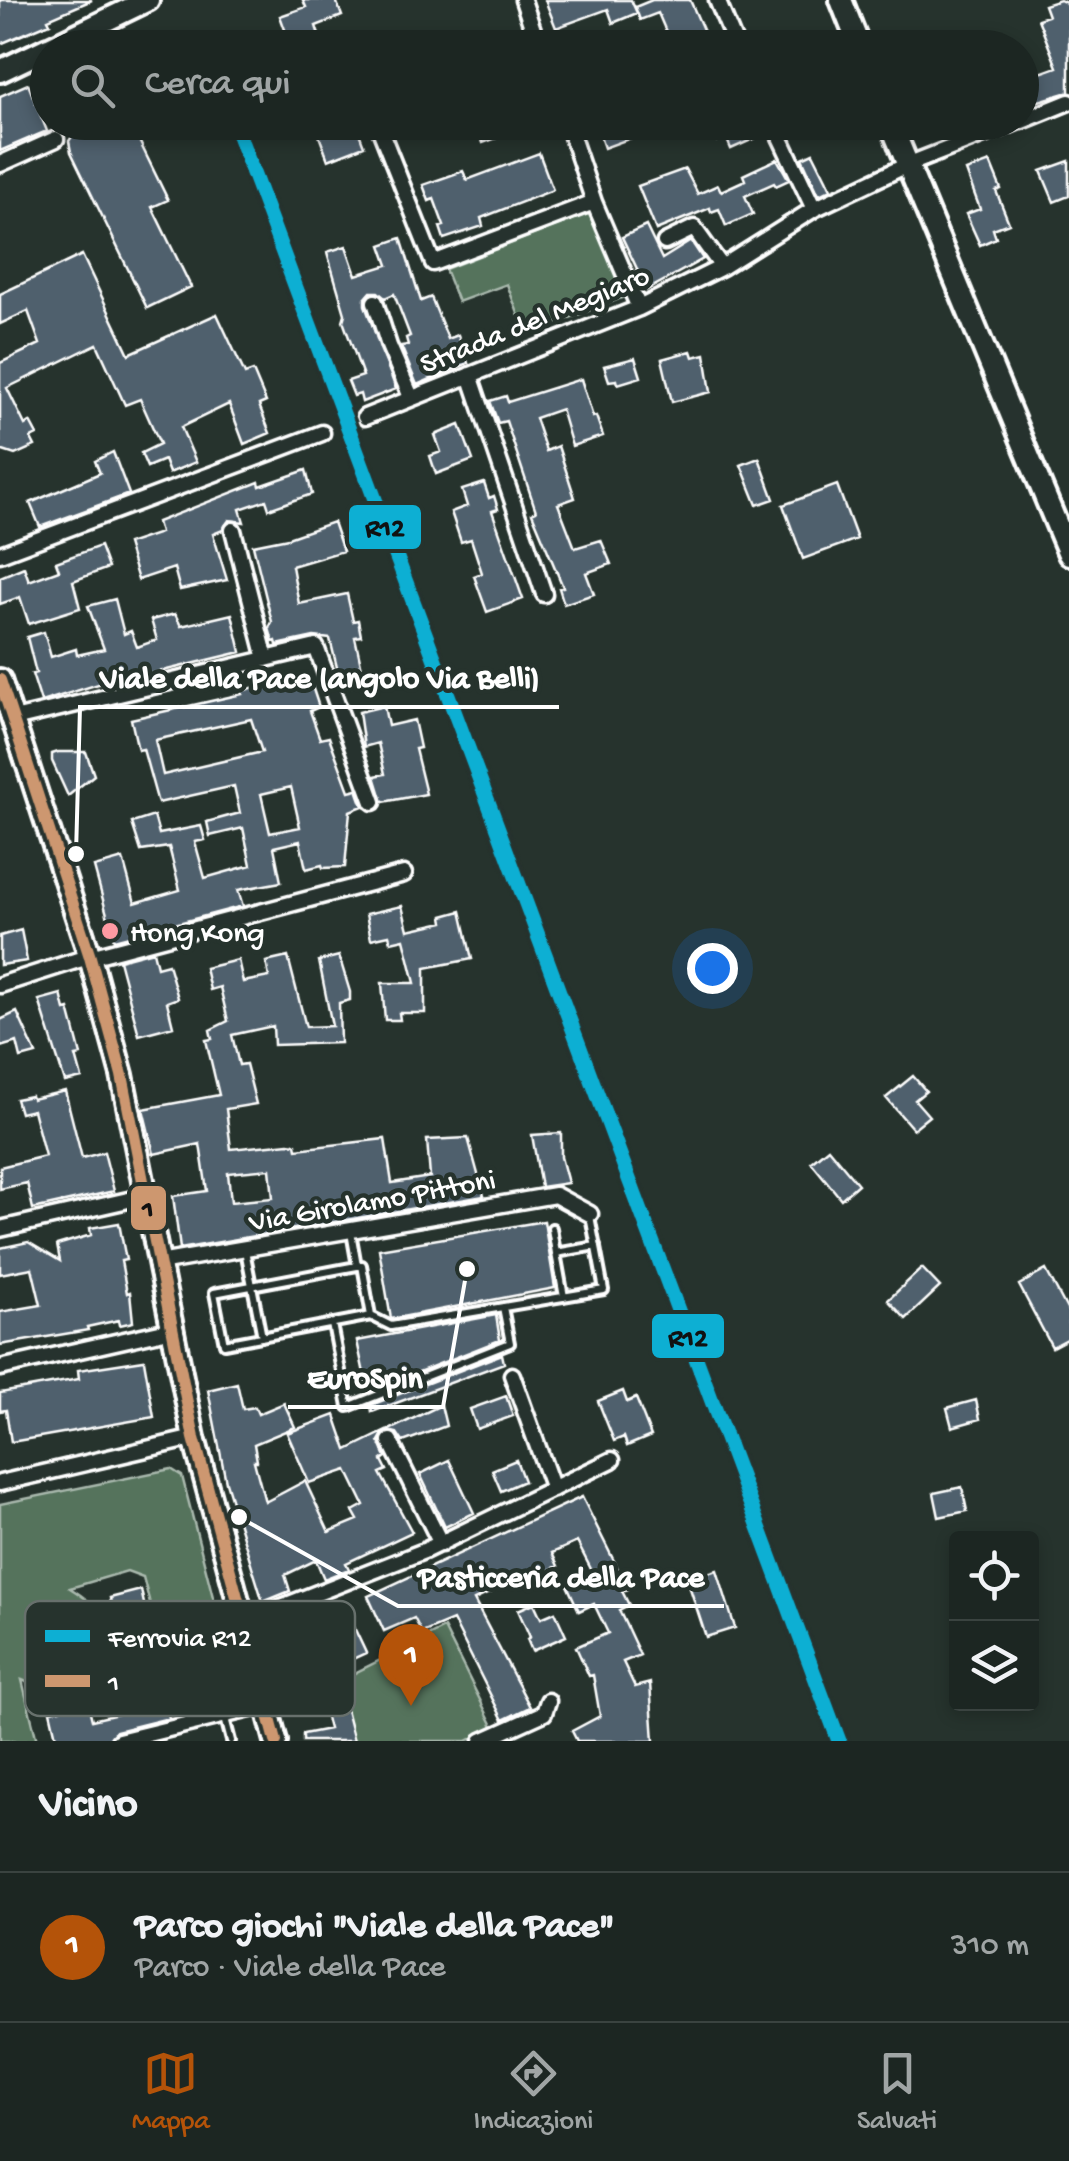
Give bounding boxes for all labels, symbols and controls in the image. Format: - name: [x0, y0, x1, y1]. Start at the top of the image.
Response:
- search box: [30, 30, 1039, 140]
- icon: search: [65, 58, 120, 113]
- text: Cerca qui: [145, 63, 290, 107]
- street label: Strada del Megiaro: [416, 260, 655, 384]
- line badge: R12: [347, 503, 423, 551]
- text: R12: [364, 514, 405, 547]
- callout: Viale della Pace (angolo Via Belli): [80, 645, 559, 707]
- text: Viale della Pace (angolo Via Belli): [98, 662, 540, 700]
- place label: Hong Kong: [130, 918, 265, 953]
- marker: Hong Kong: [99, 920, 121, 942]
- your location: [687, 943, 738, 994]
- street label: Via Girolamo Pittoni: [246, 1165, 499, 1243]
- line badge: 1: [129, 1184, 168, 1232]
- text: 1: [141, 1195, 154, 1228]
- line badge: R12: [650, 1312, 726, 1360]
- text: R12: [667, 1324, 708, 1357]
- callout: EuroSpin: [288, 1345, 443, 1407]
- text: EuroSpin: [307, 1362, 424, 1400]
- map controls: [949, 1531, 1039, 1711]
- button: locate: [949, 1531, 1039, 1621]
- callout: Pasticceria della Pace: [398, 1544, 724, 1606]
- text: Pasticceria della Pace: [416, 1561, 706, 1599]
- legend: [25, 1601, 355, 1716]
- button: layers: [949, 1621, 1039, 1711]
- text: Ferrovia R12: [107, 1624, 252, 1657]
- pin: 1: [378, 1624, 444, 1706]
- text: 1: [107, 1669, 119, 1702]
- text: Vicino: [40, 1782, 138, 1831]
- text: Parco giochi "Viale della Pace": [135, 1906, 615, 1950]
- text: 1: [66, 1928, 79, 1966]
- text: 310 m: [951, 1928, 1029, 1966]
- text: Parco · Viale della Pace: [135, 1950, 446, 1988]
- tab: Mappa: [132, 2046, 210, 2139]
- tab: Indicazioni: [474, 2046, 593, 2139]
- tab: Salvati: [857, 2046, 937, 2139]

